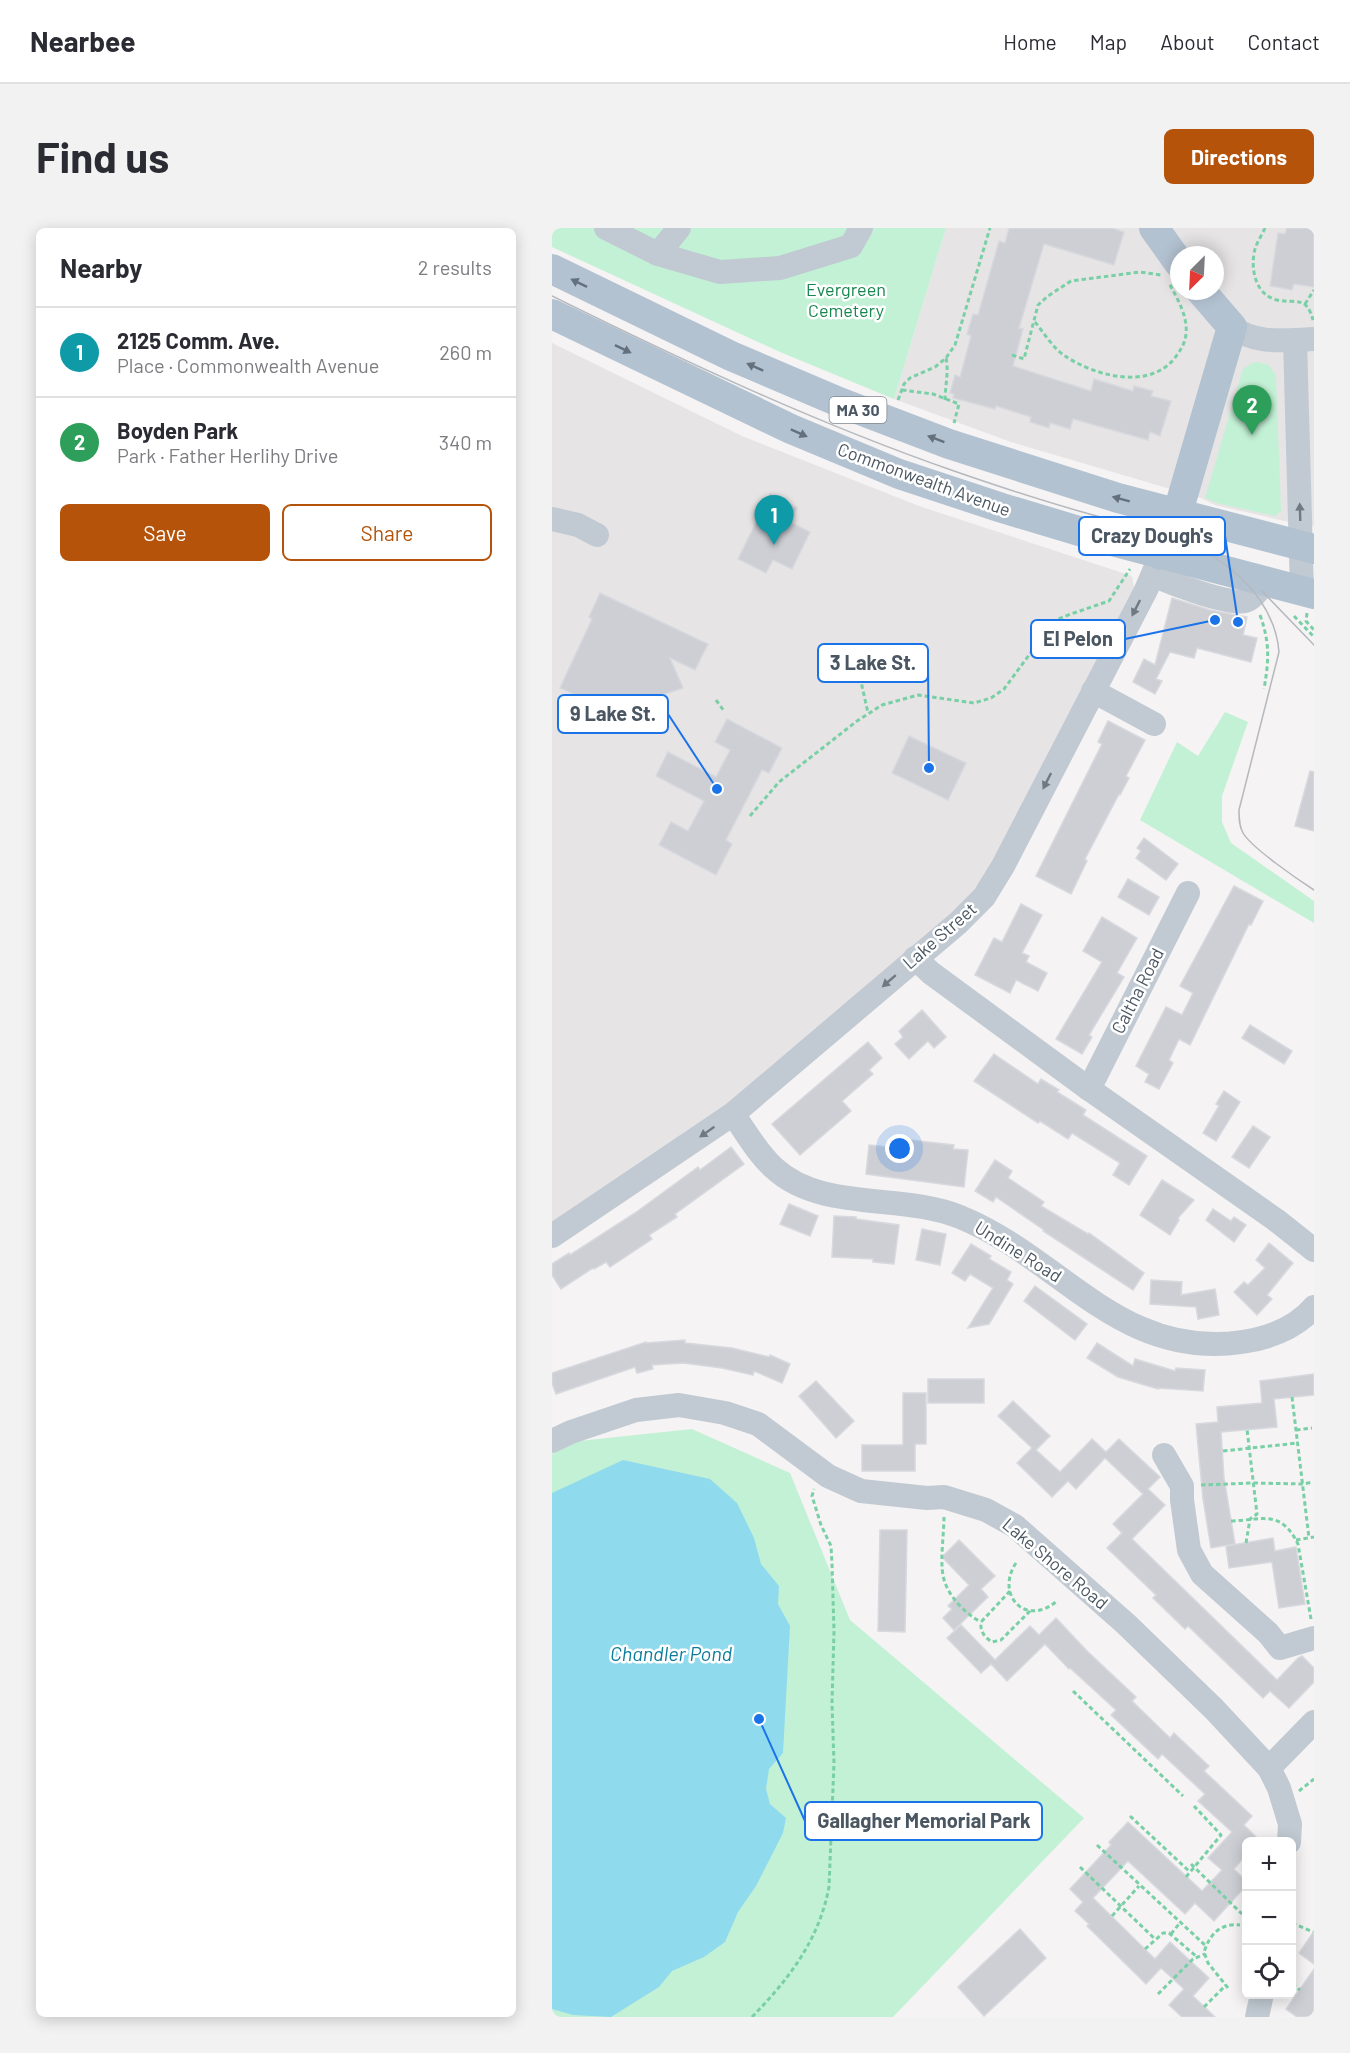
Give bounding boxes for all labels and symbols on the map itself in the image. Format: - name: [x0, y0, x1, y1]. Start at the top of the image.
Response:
- north arrow: [1170, 246, 1224, 300]
- one-way arrow: [570, 278, 587, 287]
- park label: Evergreen Cemetery: [806, 278, 886, 321]
- one-way arrow: [615, 344, 632, 354]
- one-way arrow: [746, 362, 763, 371]
- pin: 2: [1232, 386, 1272, 435]
- road number: MA 30: [830, 397, 886, 423]
- one-way arrow: [791, 428, 809, 438]
- one-way arrow: [927, 434, 945, 444]
- street label: Commonwealth Avenue: [835, 438, 1014, 521]
- one-way arrow: [1112, 493, 1131, 503]
- pin: 1: [754, 496, 794, 545]
- one-way arrow: [1295, 502, 1304, 521]
- callout: Crazy Dough's: [1079, 517, 1225, 555]
- text: Crazy Dough's: [1091, 523, 1213, 547]
- one-way arrow: [1132, 600, 1141, 617]
- callout: El Pelon: [1031, 620, 1125, 658]
- text: El Pelon: [1043, 626, 1113, 650]
- callout: 3 Lake St.: [818, 644, 928, 682]
- text: 3 Lake St.: [830, 650, 916, 674]
- callout: 9 Lake St.: [558, 695, 668, 733]
- text: 9 Lake St.: [570, 701, 656, 725]
- one-way arrow: [1042, 773, 1052, 790]
- street label: Lake Street: [898, 897, 981, 973]
- street label: Caltha Road: [1106, 944, 1168, 1037]
- one-way arrow: [882, 974, 897, 987]
- one-way arrow: [700, 1126, 716, 1138]
- your location: [885, 1134, 914, 1163]
- street label: Undine Road: [971, 1216, 1066, 1287]
- street label: Lake Shore Road: [999, 1513, 1113, 1614]
- water label: Chandler Pond: [610, 1641, 732, 1665]
- callout: Gallagher Memorial Park: [805, 1802, 1042, 1840]
- text: Gallagher Memorial Park: [817, 1808, 1031, 1832]

